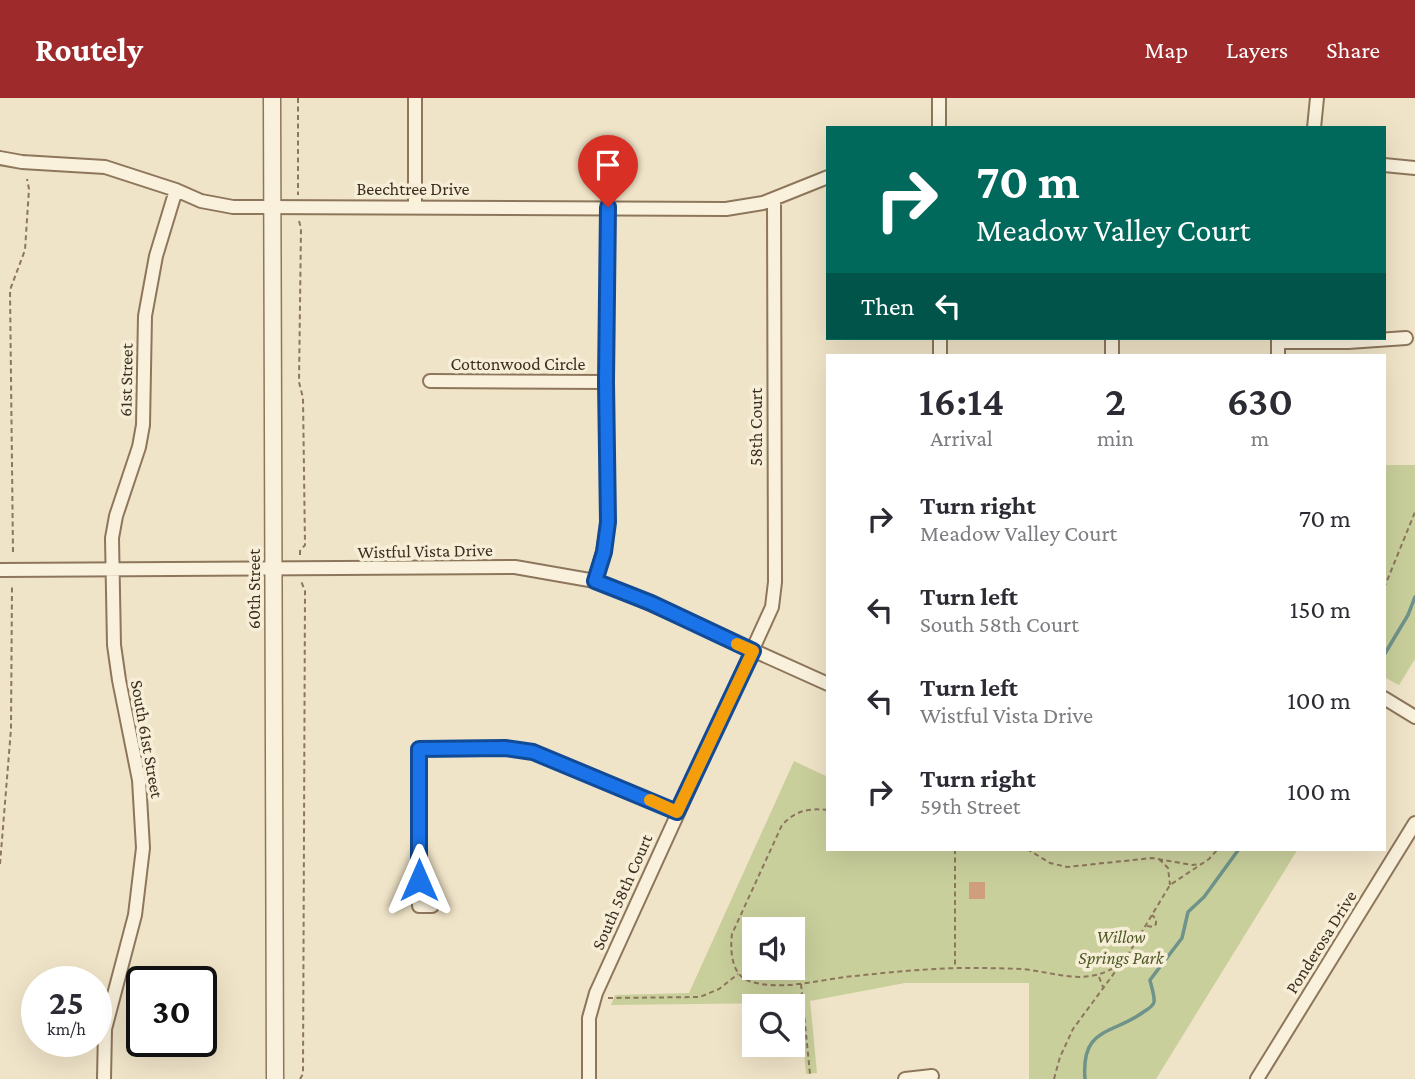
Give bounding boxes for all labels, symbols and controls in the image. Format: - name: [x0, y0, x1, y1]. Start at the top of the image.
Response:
- text: Routely: [35, 31, 143, 68]
- text: Map: [1144, 36, 1188, 63]
- text: Layers: [1226, 36, 1288, 63]
- text: Share: [1326, 36, 1380, 63]
- pin: [578, 135, 638, 207]
- icon: arrive: [589, 146, 627, 184]
- icon: right: [861, 154, 952, 245]
- text: 70 m: [976, 154, 1080, 209]
- street label: Beechtree Drive: [356, 179, 470, 199]
- text: Meadow Valley Court: [976, 212, 1250, 248]
- icon: left: [929, 287, 967, 325]
- text: Then: [861, 292, 915, 321]
- street label: 61st Street: [115, 342, 137, 417]
- street label: Cottonwood Circle: [451, 354, 586, 374]
- text: 16:14: [919, 377, 1004, 424]
- text: 2: [1105, 377, 1126, 424]
- text: 630: [1227, 377, 1293, 424]
- street label: 58th Court: [746, 387, 766, 466]
- text: Arrival: [930, 425, 993, 451]
- text: min: [1097, 425, 1134, 451]
- text: m: [1251, 425, 1269, 451]
- text: Turn right: [920, 491, 1036, 520]
- icon: right: [861, 500, 899, 538]
- text: 70 m: [1299, 504, 1351, 533]
- text: Meadow Valley Court: [920, 520, 1117, 546]
- street label: Wistful Vista Drive: [357, 540, 493, 562]
- street label: 60th Street: [244, 548, 264, 629]
- text: Turn left: [920, 582, 1018, 611]
- icon: left: [861, 591, 899, 629]
- text: 150 m: [1290, 595, 1351, 624]
- text: South 58th Court: [920, 611, 1079, 637]
- text: Turn left: [920, 673, 1018, 702]
- street label: South 61st Street: [127, 678, 167, 801]
- icon: left: [861, 682, 899, 720]
- text: 100 m: [1287, 686, 1351, 715]
- text: Wistful Vista Drive: [920, 702, 1093, 728]
- text: Turn right: [920, 764, 1036, 793]
- icon: right: [861, 773, 899, 811]
- text: 100 m: [1287, 777, 1351, 806]
- text: 59th Street: [920, 793, 1020, 819]
- street label: South 58th Court: [588, 830, 657, 953]
- position arrow: [382, 843, 456, 917]
- street label: Ponderosa Drive: [1281, 887, 1361, 997]
- map controls: [742, 917, 805, 1057]
- button: sound: [742, 917, 805, 980]
- park label: Willow Springs Park: [1078, 927, 1165, 968]
- speed limit sign: 30: [126, 966, 217, 1057]
- text: 25: [49, 983, 84, 1022]
- button: search: [742, 994, 805, 1057]
- text: km/h: [47, 1019, 86, 1039]

